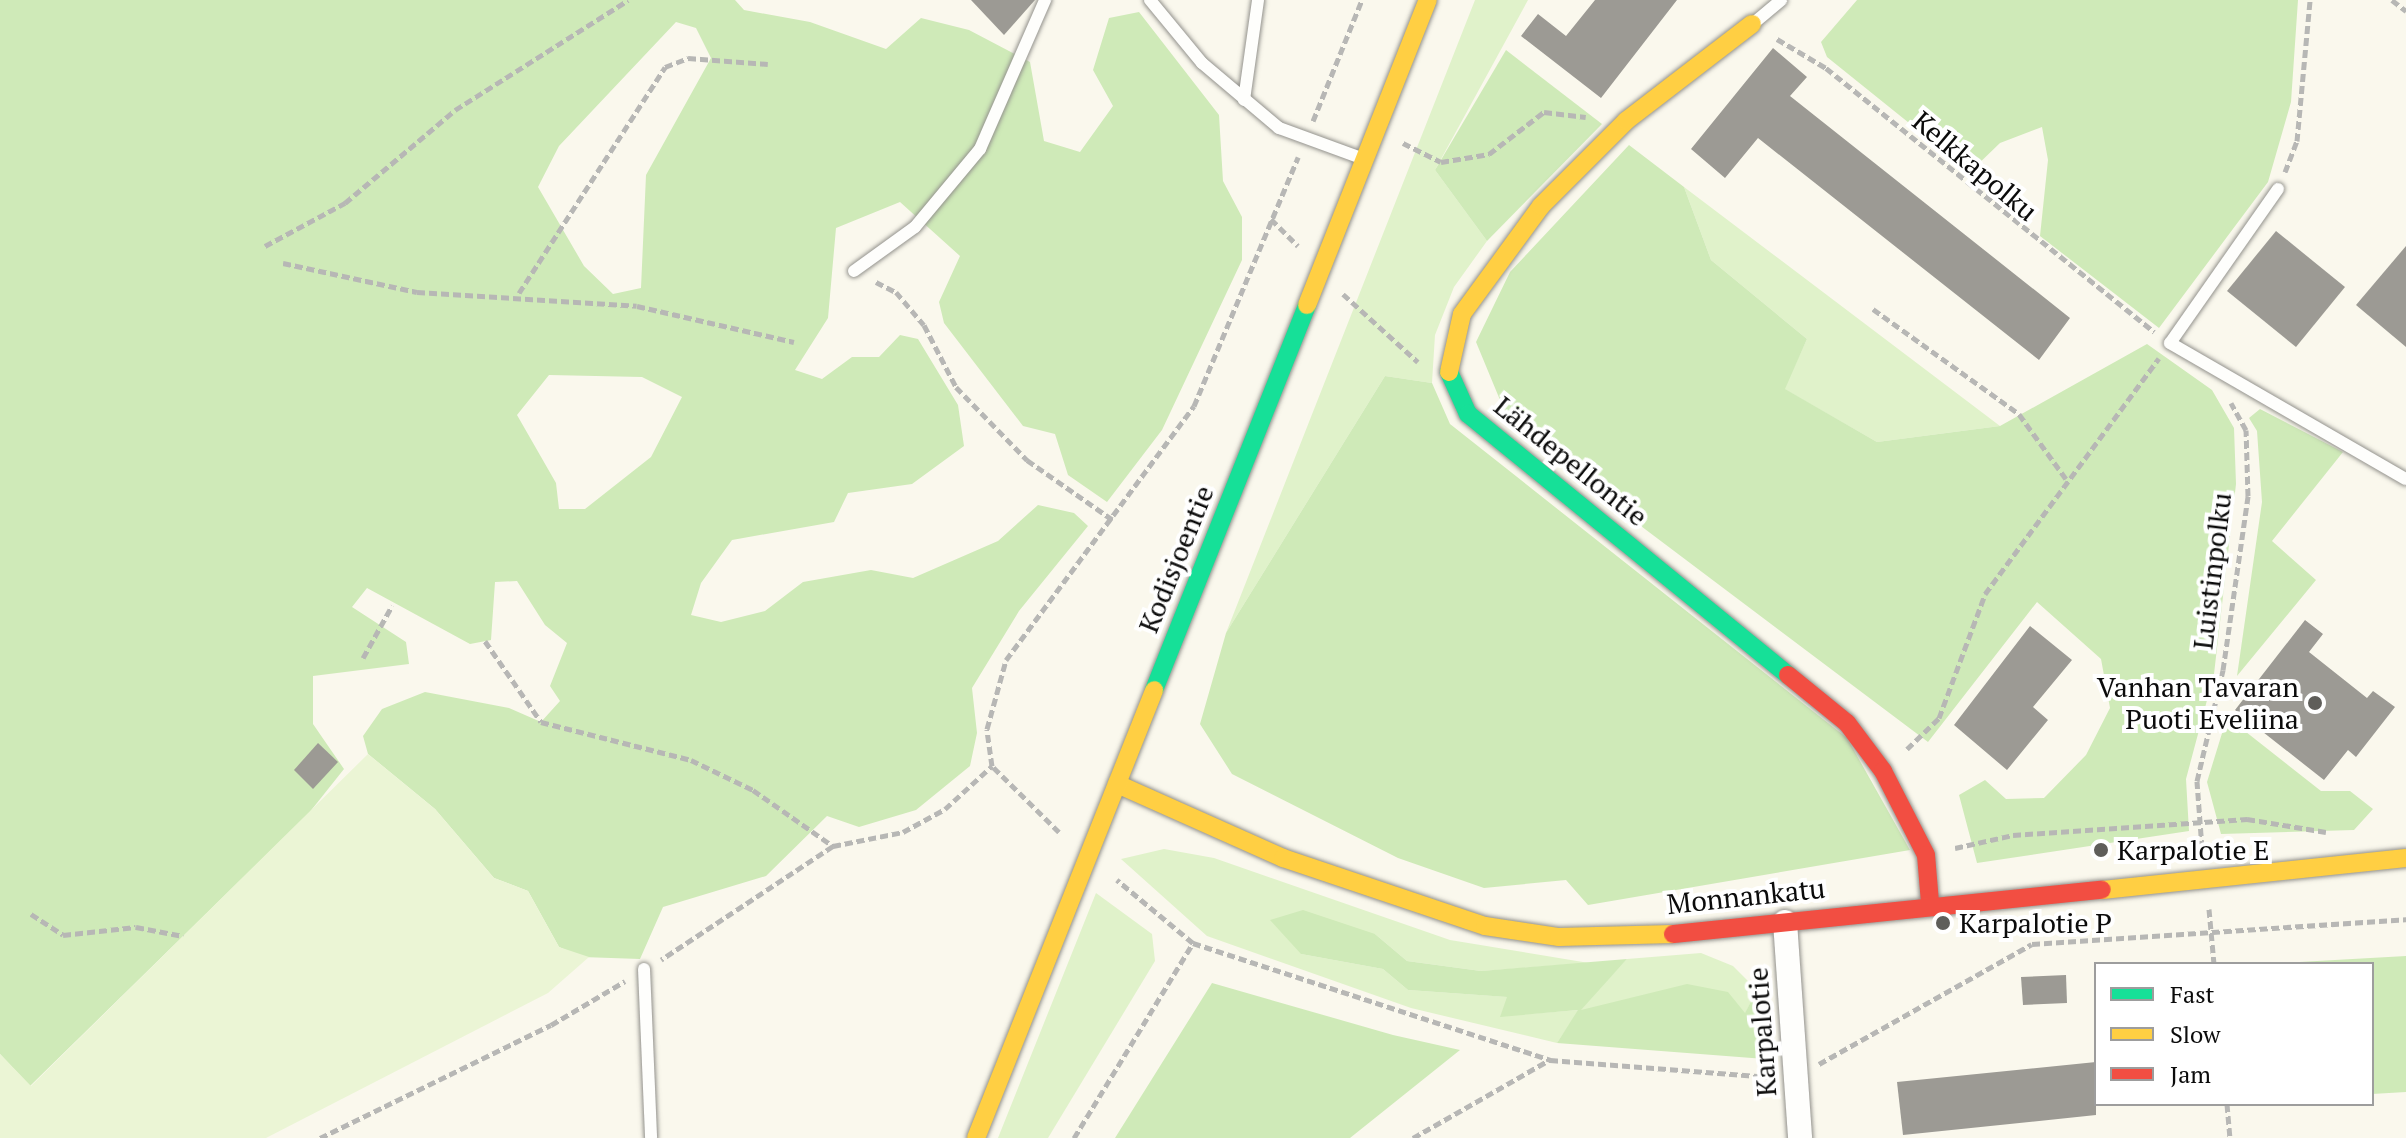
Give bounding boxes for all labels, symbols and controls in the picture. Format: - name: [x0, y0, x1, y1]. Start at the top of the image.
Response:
- street label: Kelkkapolku: [1906, 104, 2044, 228]
- street label: Lähdepellontie: [1488, 389, 1654, 533]
- street label: Kodisjoentie: [1131, 481, 1221, 637]
- street label: Luistinpolku: [2186, 491, 2238, 651]
- place label: Vanhan Tavaran Puoti Eveliina: [2097, 670, 2299, 736]
- marker: Vanhan Tavaran Puoti Eveliina: [2306, 694, 2324, 712]
- place label: Karpalotie E: [2117, 833, 2270, 867]
- marker: Karpalotie E: [2092, 841, 2110, 859]
- street label: Monnankatu: [1665, 871, 1827, 921]
- place label: Karpalotie P: [1959, 906, 2112, 940]
- marker: Karpalotie P: [1934, 914, 1952, 932]
- legend: [2094, 962, 2374, 1106]
- street label: Karpalotie: [1741, 966, 1783, 1098]
- text: Fast: [2170, 978, 2214, 1010]
- text: Slow: [2170, 1018, 2221, 1050]
- text: Jam: [2170, 1058, 2211, 1090]

